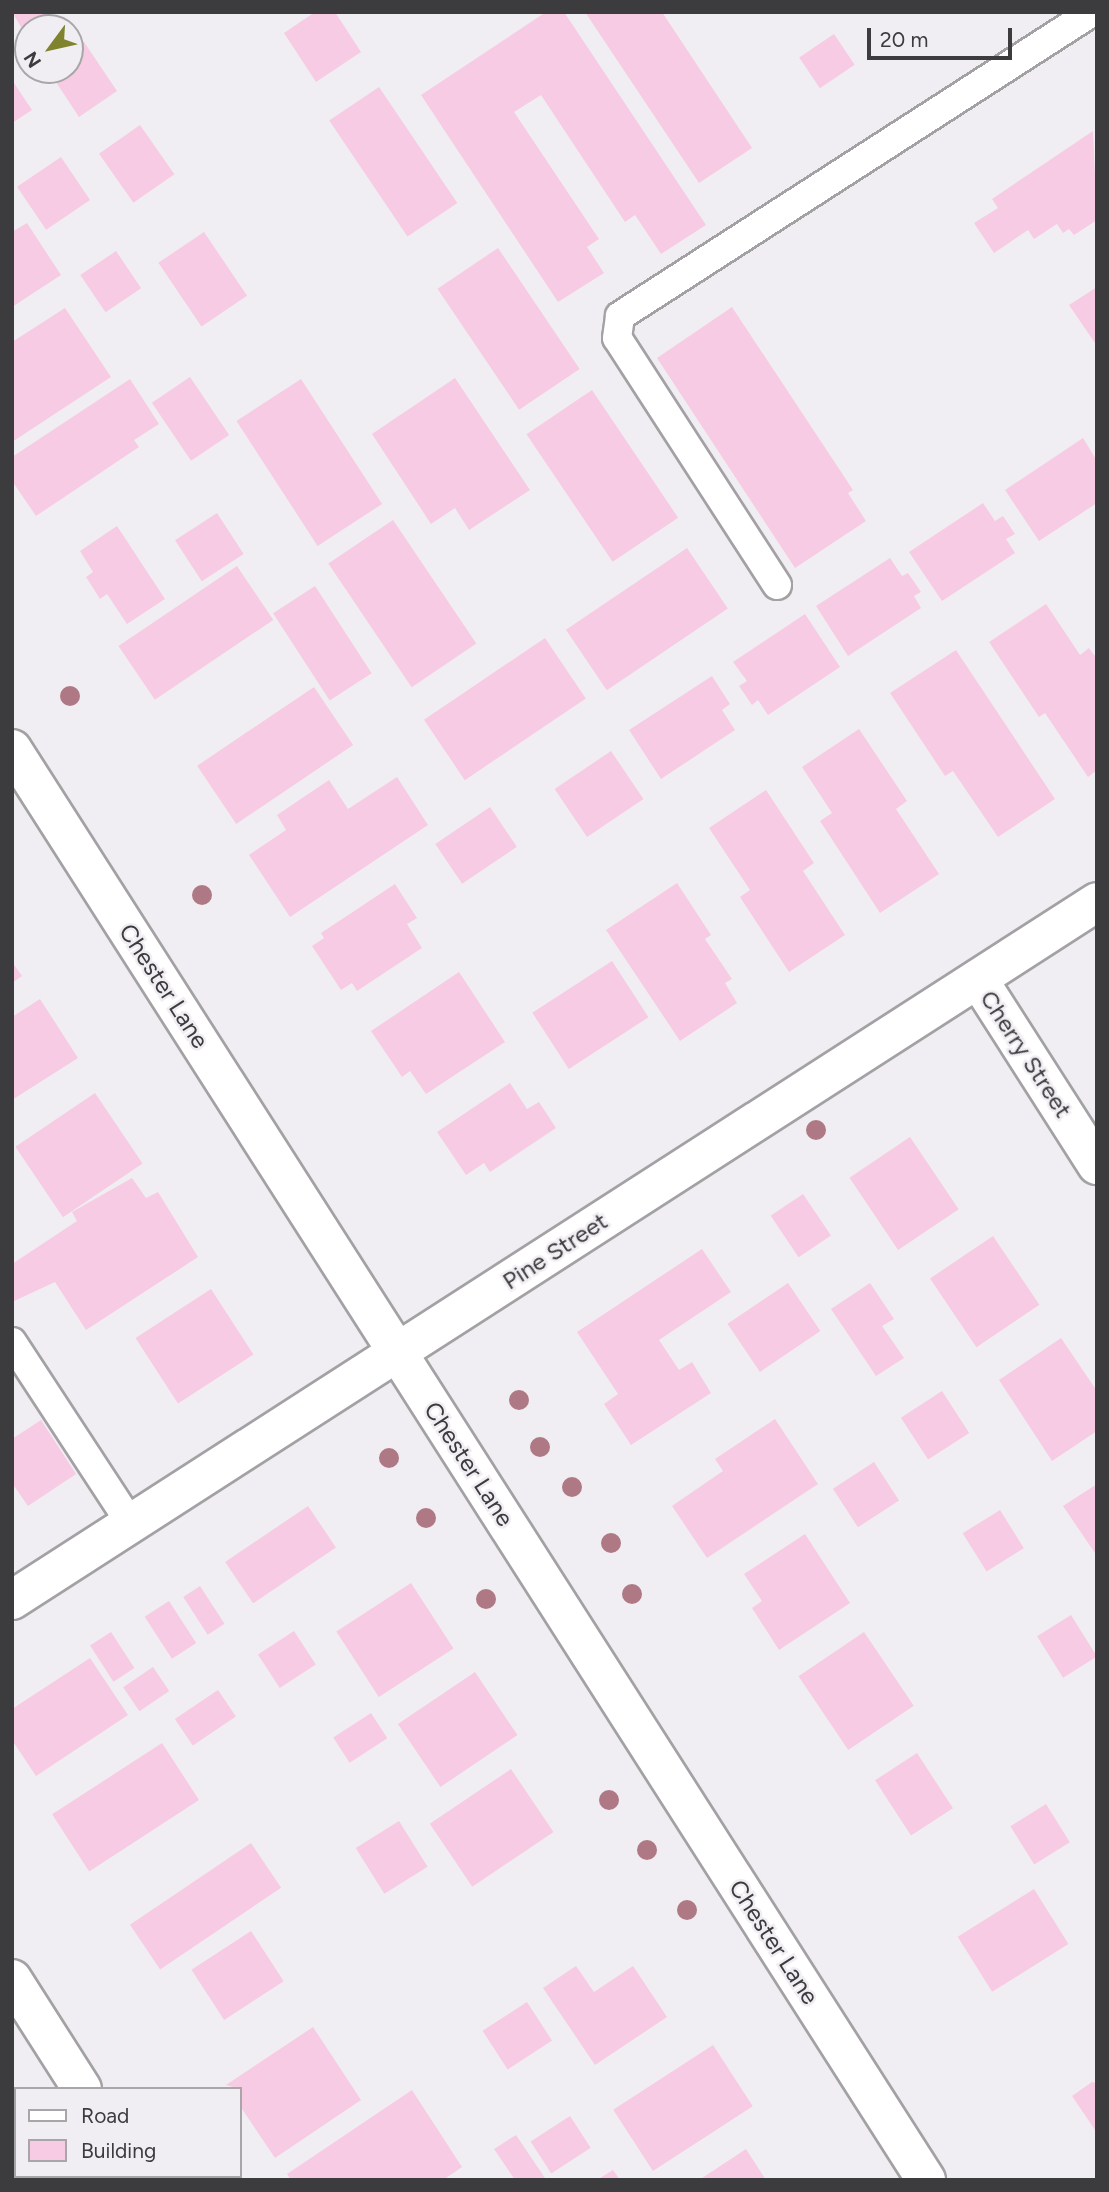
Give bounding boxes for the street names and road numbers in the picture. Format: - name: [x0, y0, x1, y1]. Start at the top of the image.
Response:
- street label: Chester Lane: [113, 918, 215, 1054]
- street label: Cherry Street: [974, 985, 1078, 1123]
- street label: Pine Street: [497, 1206, 613, 1296]
- street label: Chester Lane: [418, 1396, 520, 1532]
- street label: Chester Lane: [723, 1874, 825, 2010]

